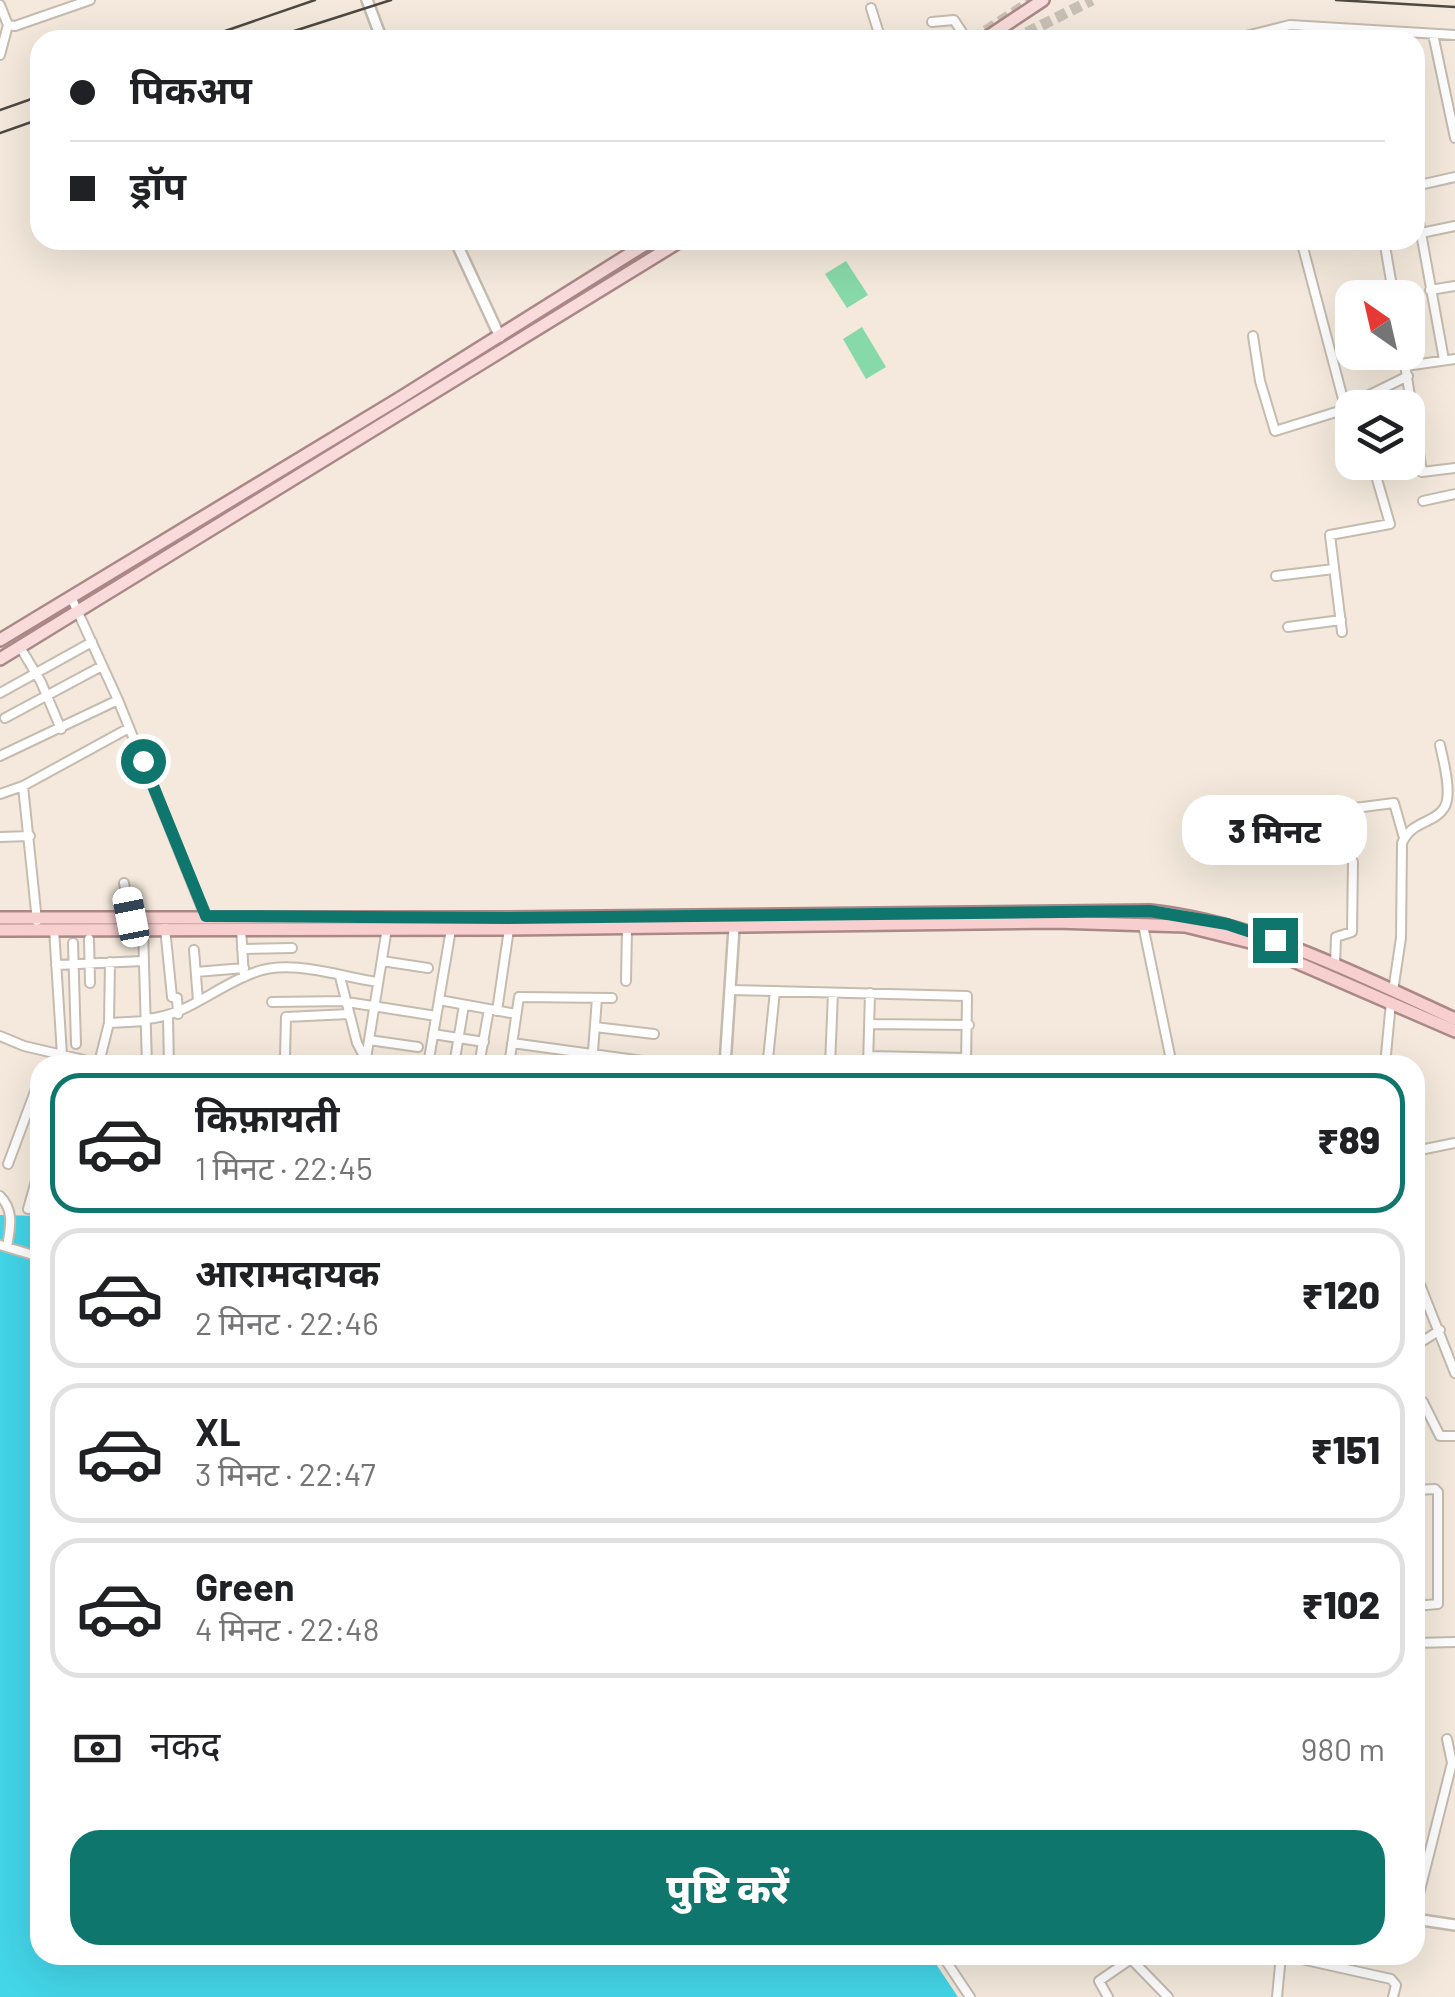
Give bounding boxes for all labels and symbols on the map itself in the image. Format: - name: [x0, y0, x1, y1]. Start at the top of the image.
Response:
- north arrow: [1335, 280, 1425, 370]
- route start: [121, 739, 166, 784]
- callout: 3 मिनट: [1182, 795, 1368, 865]
- car: [111, 885, 151, 949]
- route end: [1253, 918, 1298, 963]

